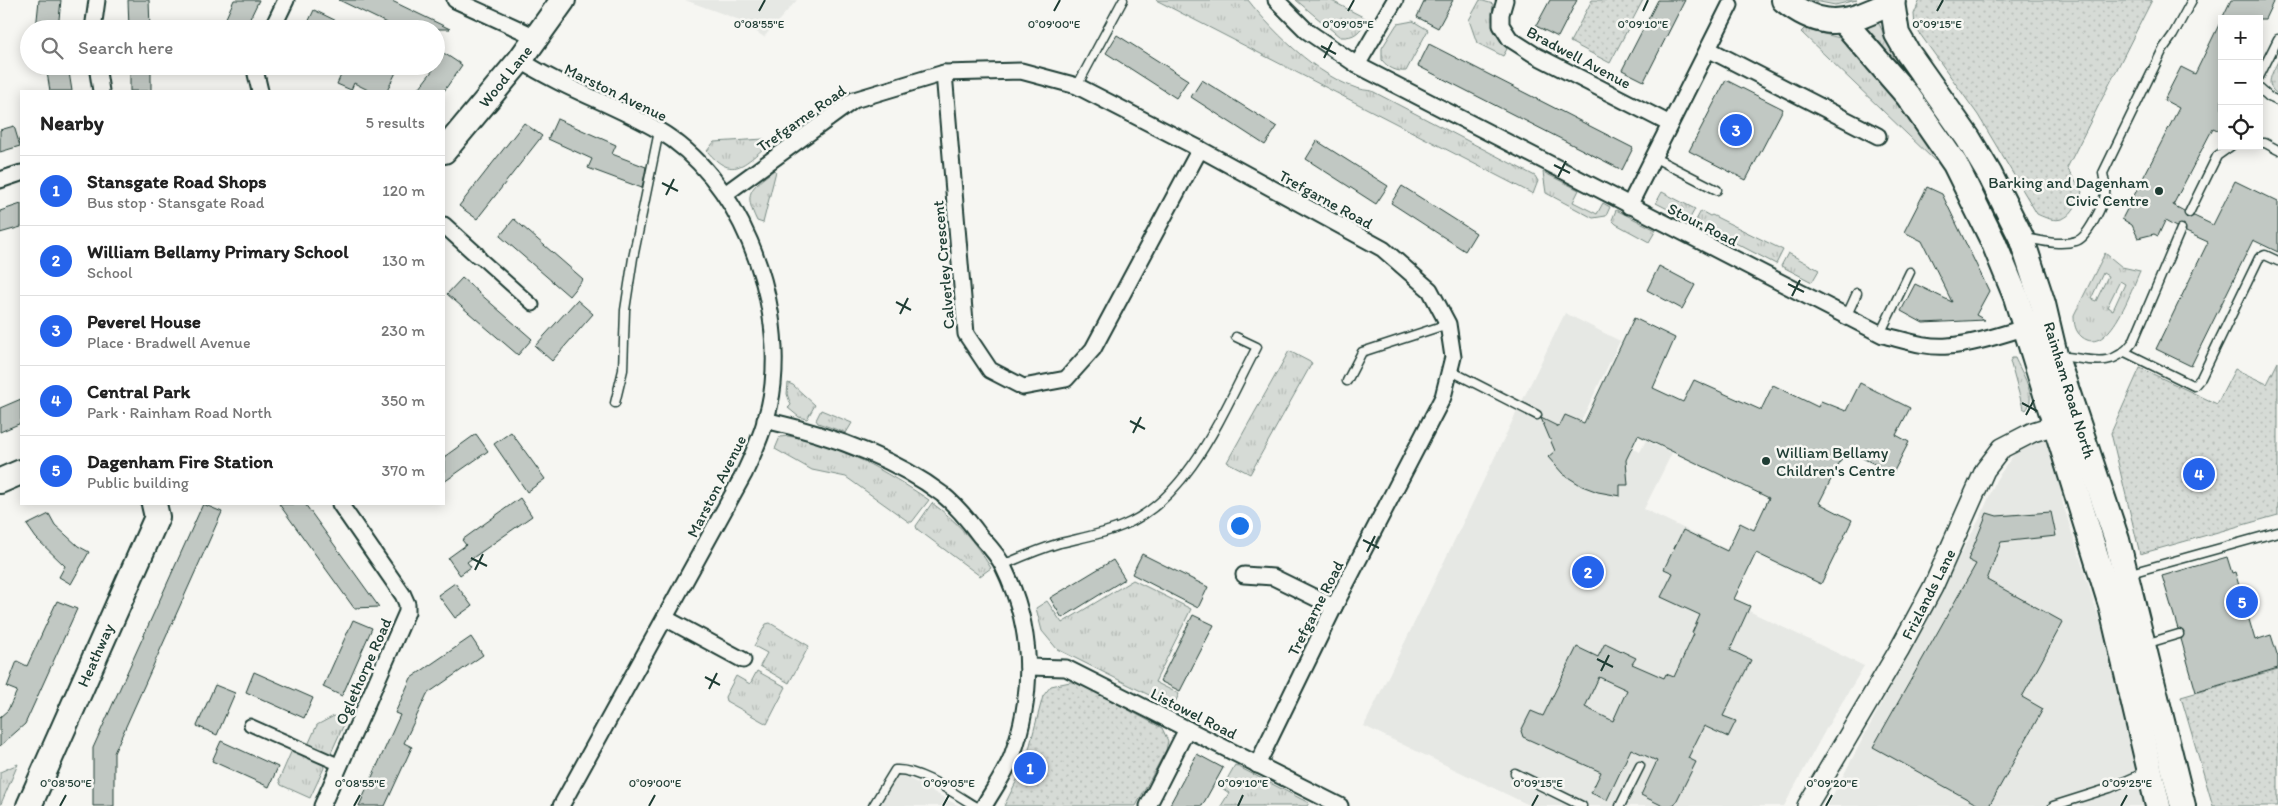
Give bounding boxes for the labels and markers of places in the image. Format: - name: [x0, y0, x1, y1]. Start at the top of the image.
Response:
- pin: 3: [1720, 111, 1752, 149]
- place label: Barking and Dagenham Civic Centre: [1988, 173, 2150, 210]
- marker: Barking and Dagenham Civic Centre: [2153, 185, 2165, 197]
- place label: William Bellamy Children's Centre: [1776, 443, 1896, 480]
- marker: William Bellamy Children's Centre: [1760, 455, 1772, 467]
- pin: 4: [2183, 455, 2215, 493]
- pin: 2: [1572, 553, 1604, 591]
- pin: 5: [2226, 583, 2258, 621]
- pin: 1: [1014, 749, 1046, 787]

